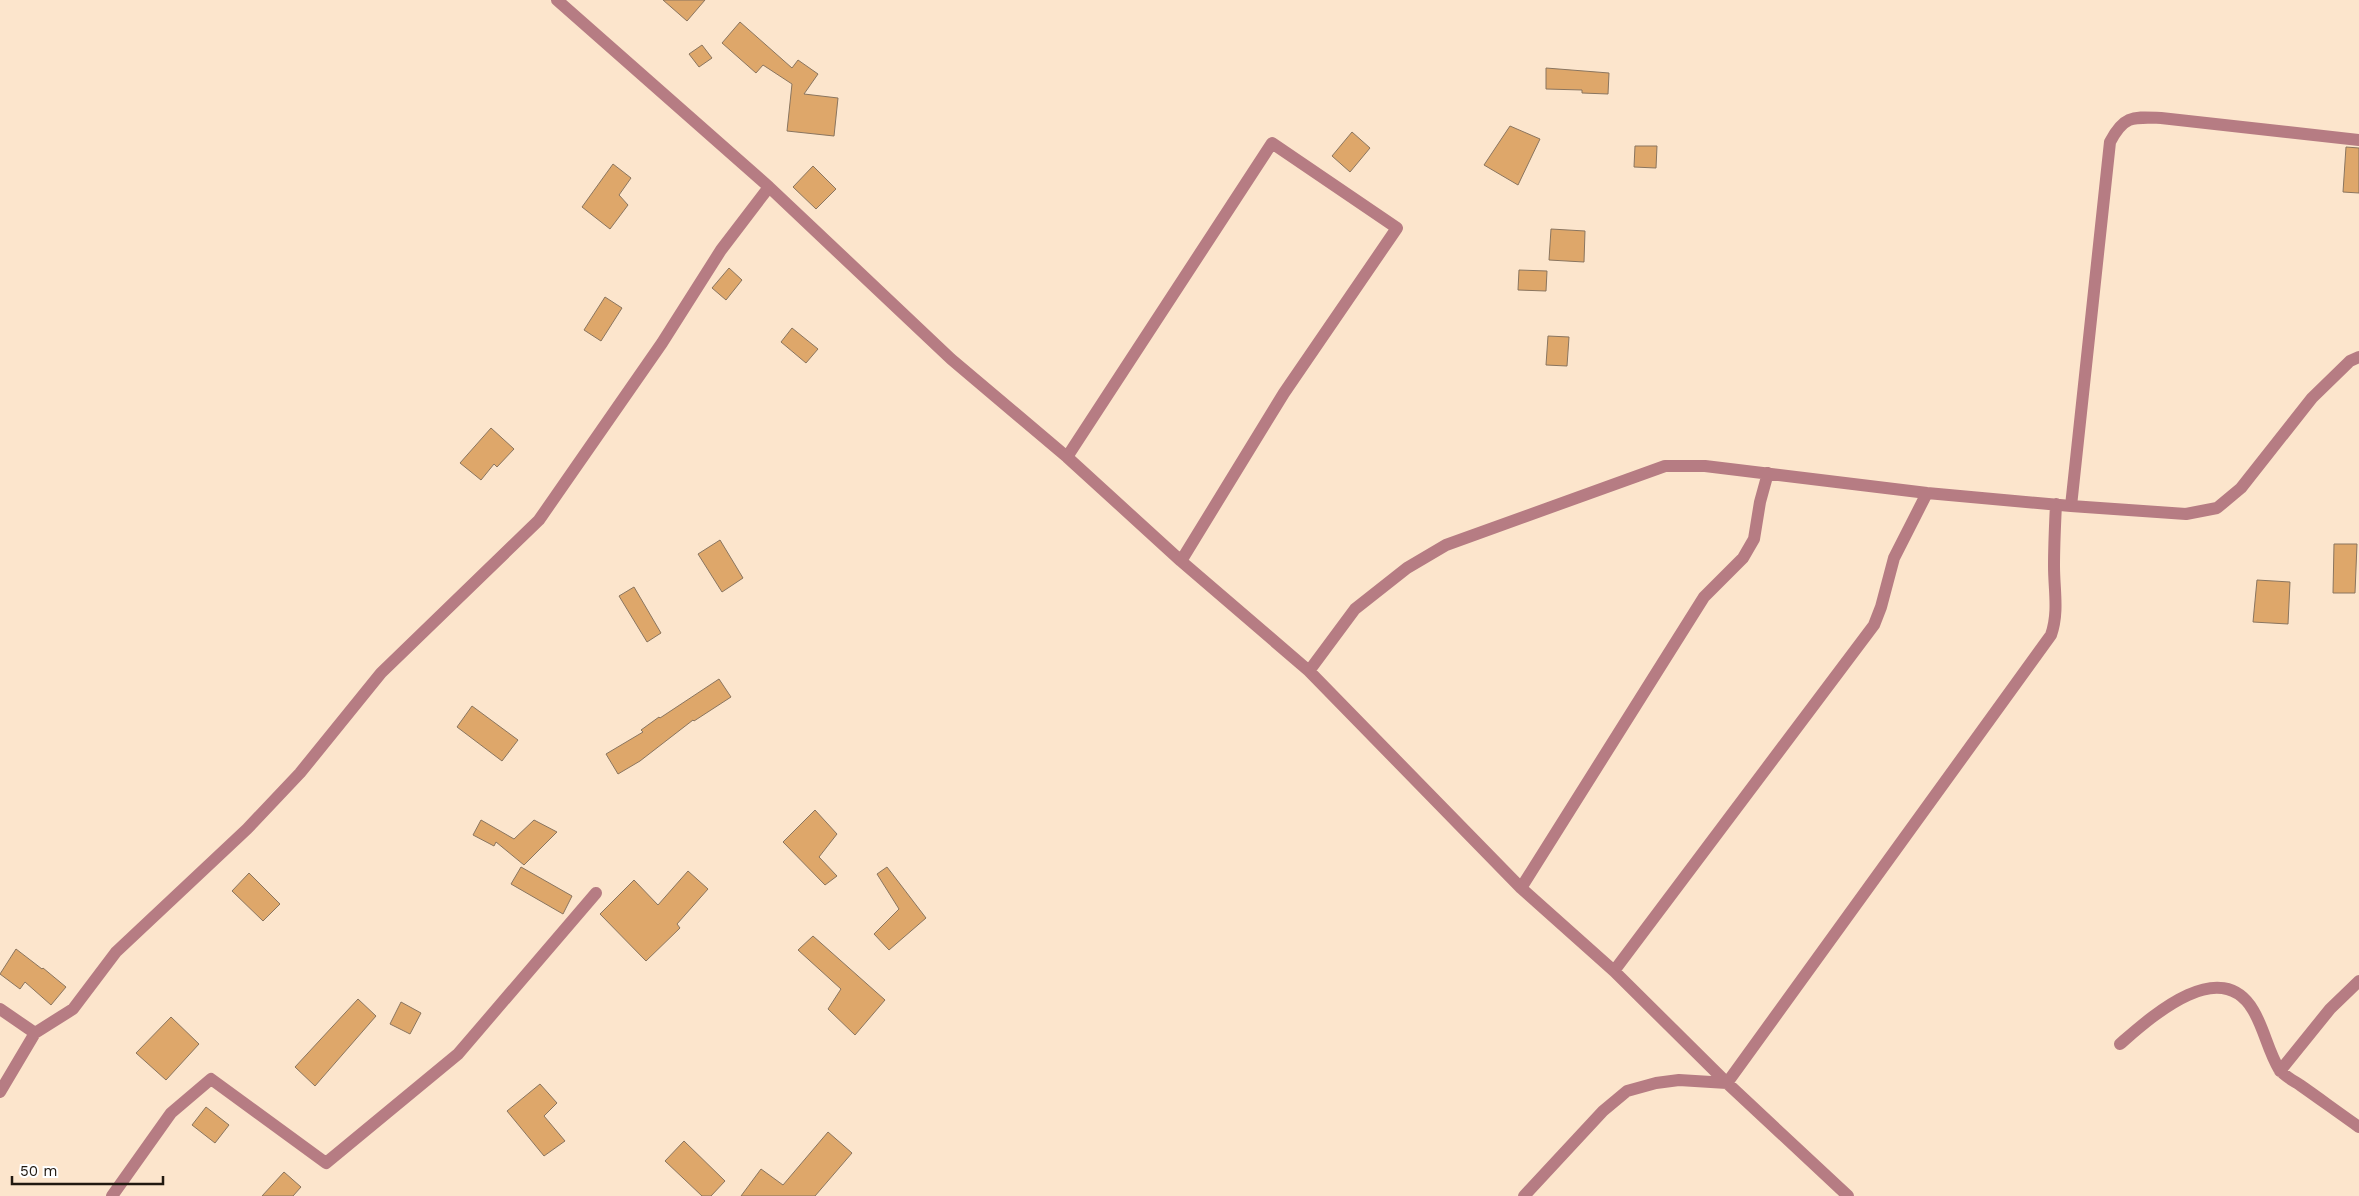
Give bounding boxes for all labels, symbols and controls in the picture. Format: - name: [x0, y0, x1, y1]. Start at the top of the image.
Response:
- scale bar: [12, 1154, 164, 1186]
- text: 50 m: [20, 1162, 57, 1180]

